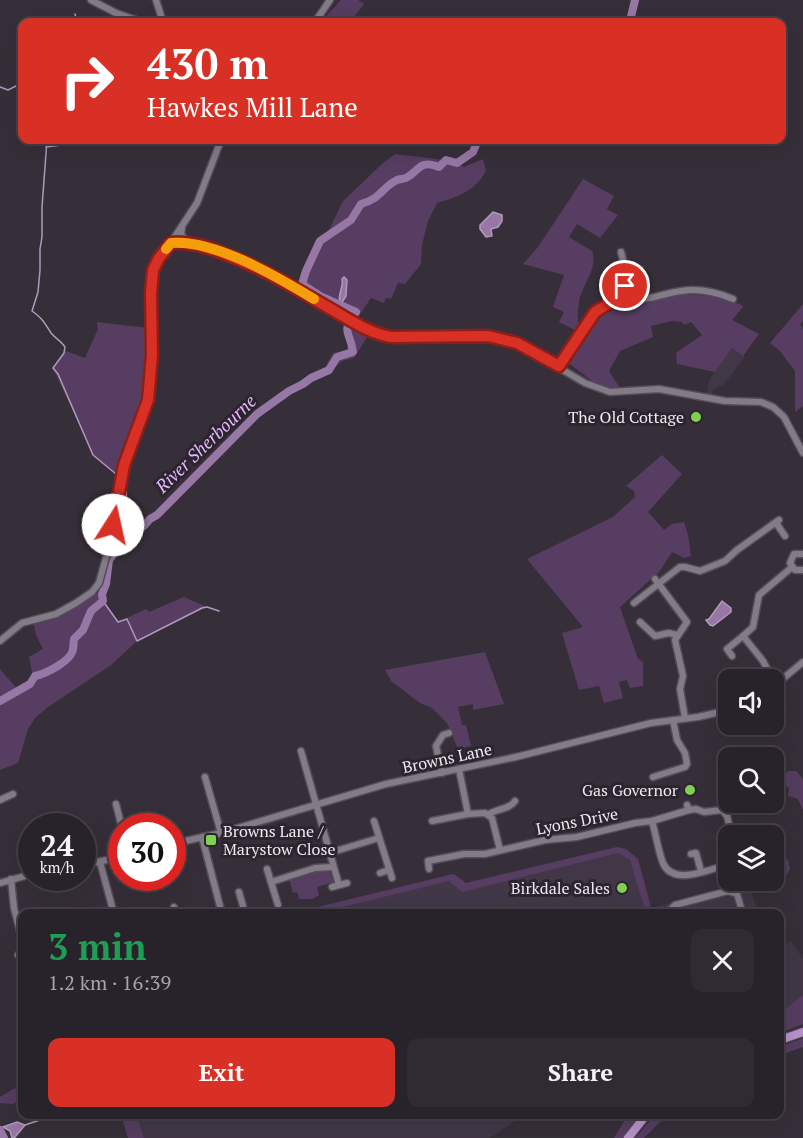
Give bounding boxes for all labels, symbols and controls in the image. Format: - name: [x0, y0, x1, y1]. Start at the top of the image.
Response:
- text: 430 m: [147, 35, 268, 91]
- icon: right: [48, 42, 126, 120]
- text: Hawkes Mill Lane: [147, 89, 358, 125]
- pin: [599, 260, 650, 311]
- icon: arrive: [608, 269, 641, 302]
- water label: River Sherbourne: [149, 389, 261, 498]
- place label: The Old Cottage: [568, 406, 684, 428]
- marker: The Old Cottage: [689, 410, 703, 424]
- position arrow: [81, 493, 145, 557]
- map controls: [718, 669, 784, 891]
- button: sound: [718, 669, 784, 735]
- street label: Browns Lane: [400, 738, 494, 778]
- button: search: [718, 747, 784, 813]
- place label: Gas Governor: [582, 779, 679, 801]
- marker: Gas Governor: [683, 783, 697, 797]
- street label: Lyons Drive: [534, 802, 620, 840]
- speed limit sign: 30: [108, 813, 186, 891]
- place label: Browns Lane / Marystow Close: [223, 820, 335, 860]
- text: 24: [40, 825, 74, 865]
- button: layers: [718, 825, 784, 891]
- marker: Browns Lane / Marystow Close: [204, 833, 218, 847]
- text: km/h: [40, 857, 74, 877]
- place label: Birkdale Sales: [511, 877, 610, 899]
- marker: Birkdale Sales: [615, 881, 629, 895]
- text: 3 min: [48, 923, 146, 970]
- button: close: [691, 929, 754, 992]
- text: 1.2 km · 16:39: [48, 969, 171, 996]
- button: Exit: [48, 1038, 395, 1107]
- button: Share: [407, 1038, 754, 1107]

